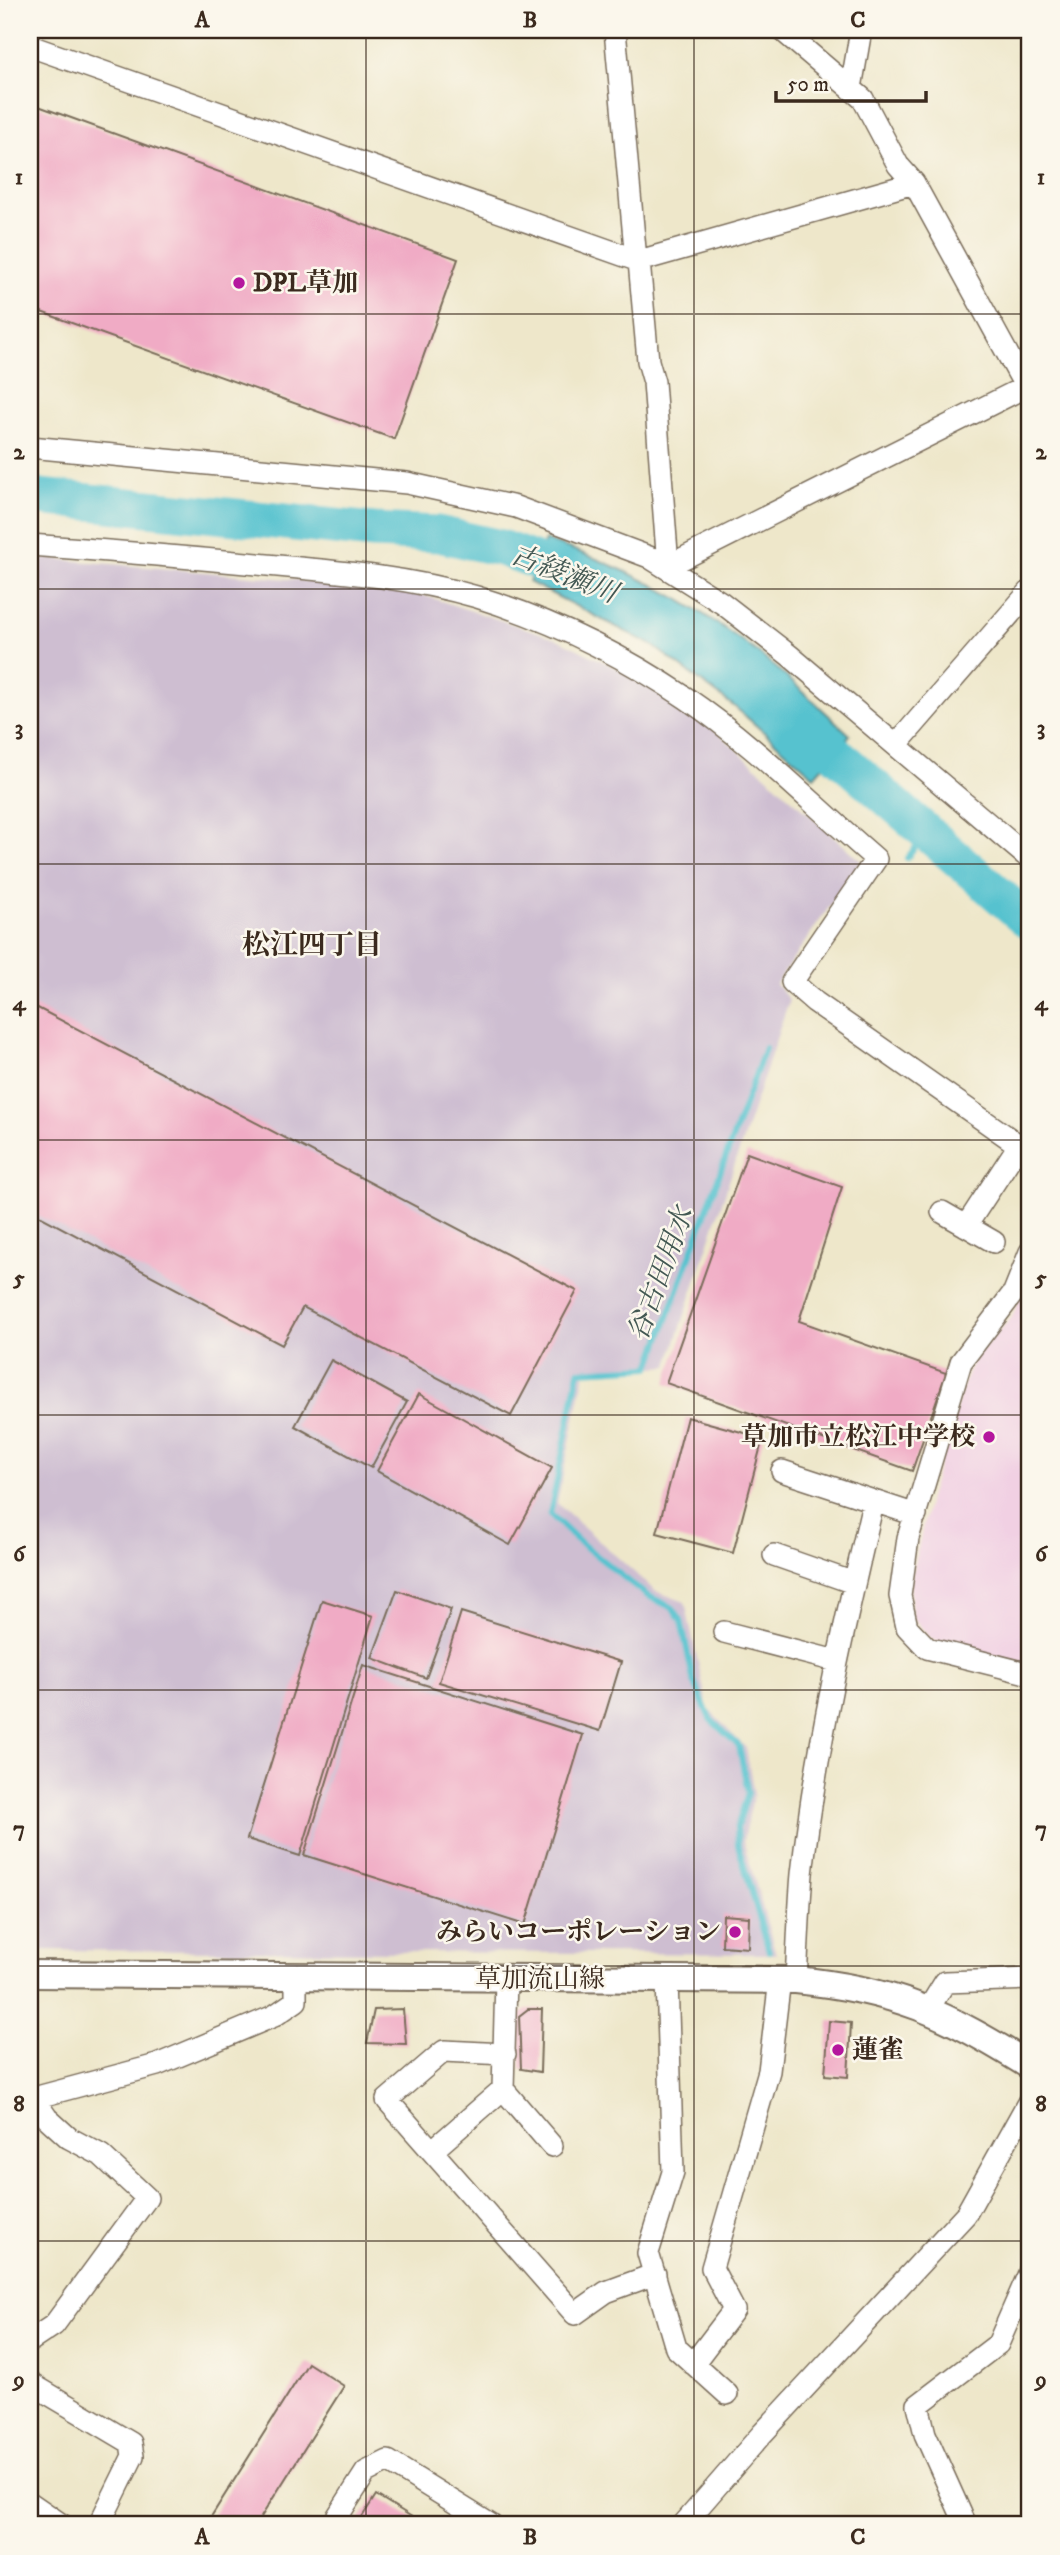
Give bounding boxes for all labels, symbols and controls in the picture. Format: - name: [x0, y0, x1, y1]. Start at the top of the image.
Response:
- text: A: [194, 6, 211, 35]
- text: B: [523, 6, 537, 35]
- text: C: [850, 6, 866, 35]
- scale bar: [776, 60, 927, 104]
- text: 50 m: [787, 72, 829, 98]
- text: 1: [15, 163, 23, 192]
- text: 1: [1037, 163, 1045, 192]
- place label: DPL草加: [253, 267, 358, 300]
- marker: DPL草加: [231, 275, 247, 291]
- text: 2: [13, 438, 25, 467]
- text: 2: [1035, 438, 1047, 467]
- water label: 古綾瀬川: [506, 537, 625, 612]
- text: 3: [15, 714, 23, 743]
- text: 3: [1037, 714, 1045, 743]
- district label: 松江四丁目: [242, 928, 382, 963]
- text: 4: [12, 989, 27, 1018]
- text: 4: [1034, 989, 1049, 1018]
- water label: 谷古田用水: [621, 1199, 702, 1346]
- text: 5: [12, 1264, 25, 1293]
- text: 5: [1034, 1264, 1047, 1293]
- place label: 草加市立松江中学校: [741, 1421, 975, 1454]
- marker: 草加市立松江中学校: [981, 1429, 997, 1445]
- text: 6: [13, 1540, 27, 1569]
- text: 6: [1035, 1540, 1049, 1569]
- text: 7: [13, 1815, 25, 1844]
- text: 7: [1035, 1815, 1047, 1844]
- place label: みらいコーポレーション: [436, 1916, 721, 1949]
- marker: みらいコーポレーション: [727, 1924, 743, 1940]
- street label: 草加流山線: [475, 1963, 605, 1996]
- place label: 蓮雀: [852, 2034, 904, 2067]
- marker: 蓮雀: [830, 2042, 846, 2058]
- text: 8: [13, 2090, 25, 2119]
- text: 8: [1035, 2090, 1047, 2119]
- text: 9: [11, 2366, 25, 2395]
- text: 9: [1033, 2366, 1047, 2395]
- text: A: [194, 2523, 211, 2552]
- text: B: [523, 2523, 537, 2552]
- text: C: [850, 2523, 866, 2552]

